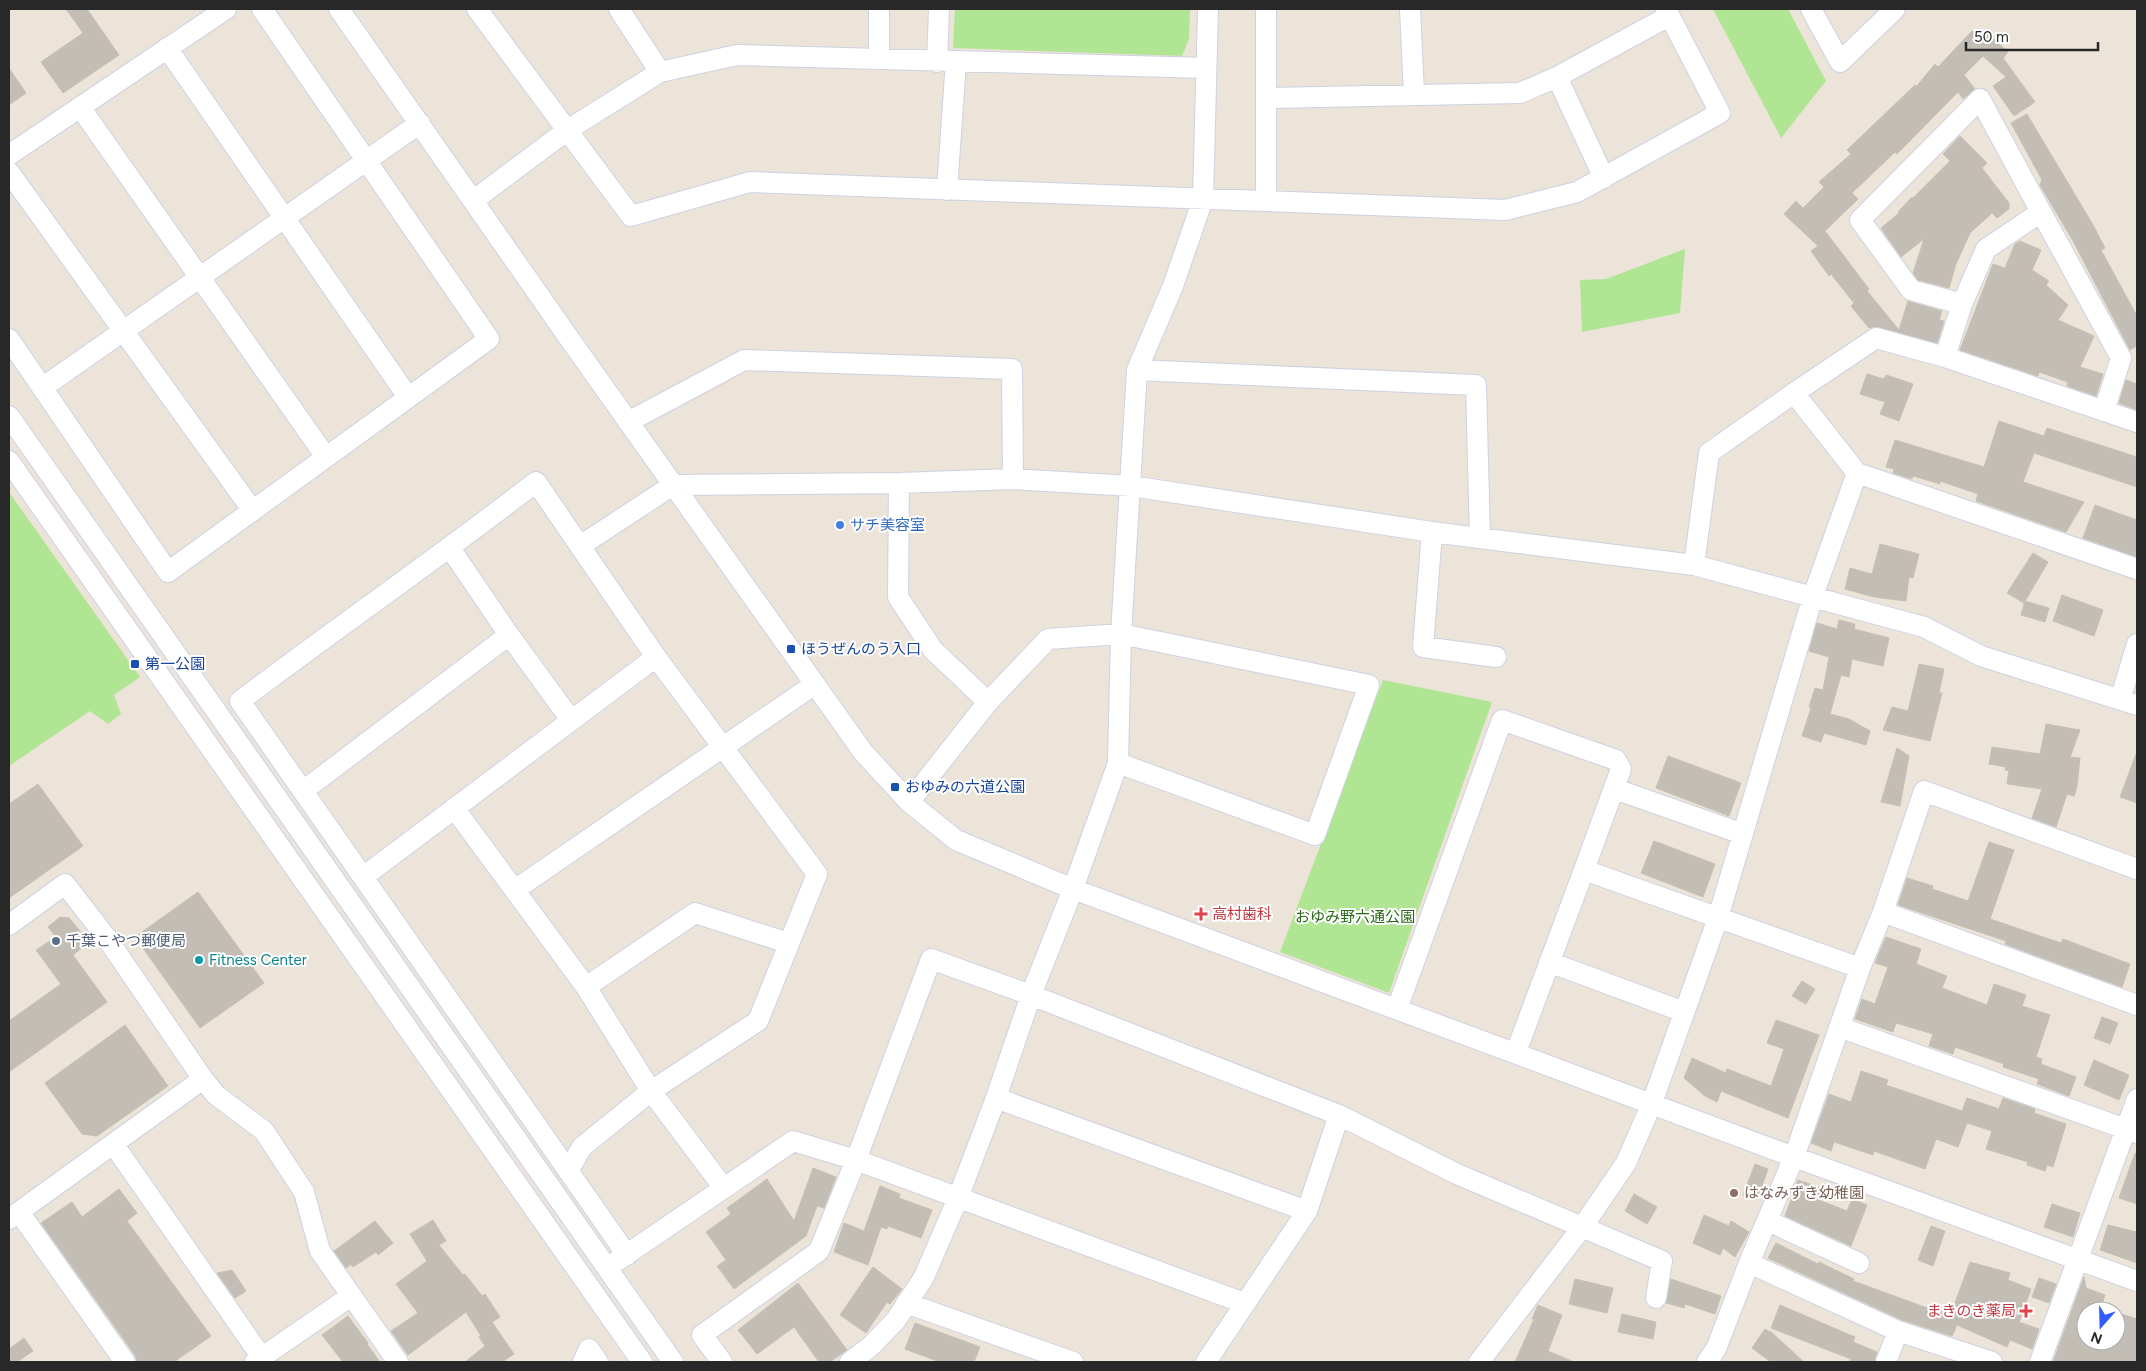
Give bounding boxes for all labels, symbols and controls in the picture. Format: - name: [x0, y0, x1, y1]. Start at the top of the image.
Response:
- scale bar: [1966, 20, 2098, 52]
- text: 50 m: [1974, 28, 2009, 46]
- place label: サチ美容室: [850, 516, 925, 534]
- marker: サチ美容室: [834, 519, 846, 531]
- place label: ほうぜんのう入口: [801, 640, 921, 658]
- marker: ほうぜんのう入口: [785, 643, 797, 655]
- place label: 第一公園: [145, 655, 205, 673]
- marker: 第一公園: [129, 658, 141, 670]
- place label: おゆみの六道公園: [905, 778, 1025, 796]
- marker: おゆみの六道公園: [889, 781, 901, 793]
- place label: 高村歯科: [1212, 905, 1272, 923]
- marker: 高村歯科: [1194, 907, 1208, 921]
- park label: おゆみ野六通公園: [1295, 908, 1415, 926]
- place label: 千葉こやつ郵便局: [66, 932, 186, 950]
- marker: 千葉こやつ郵便局: [50, 935, 62, 947]
- place label: Fitness Center: [209, 951, 307, 969]
- marker: Fitness Center: [193, 954, 205, 966]
- place label: はなみずき幼稚園: [1744, 1184, 1864, 1202]
- marker: はなみずき幼稚園: [1728, 1187, 1740, 1199]
- north arrow: [2076, 1301, 2126, 1351]
- place label: まきのき薬局: [1926, 1302, 2016, 1320]
- marker: まきのき薬局: [2020, 1305, 2032, 1317]
- text: N: [2089, 1328, 2105, 1348]

